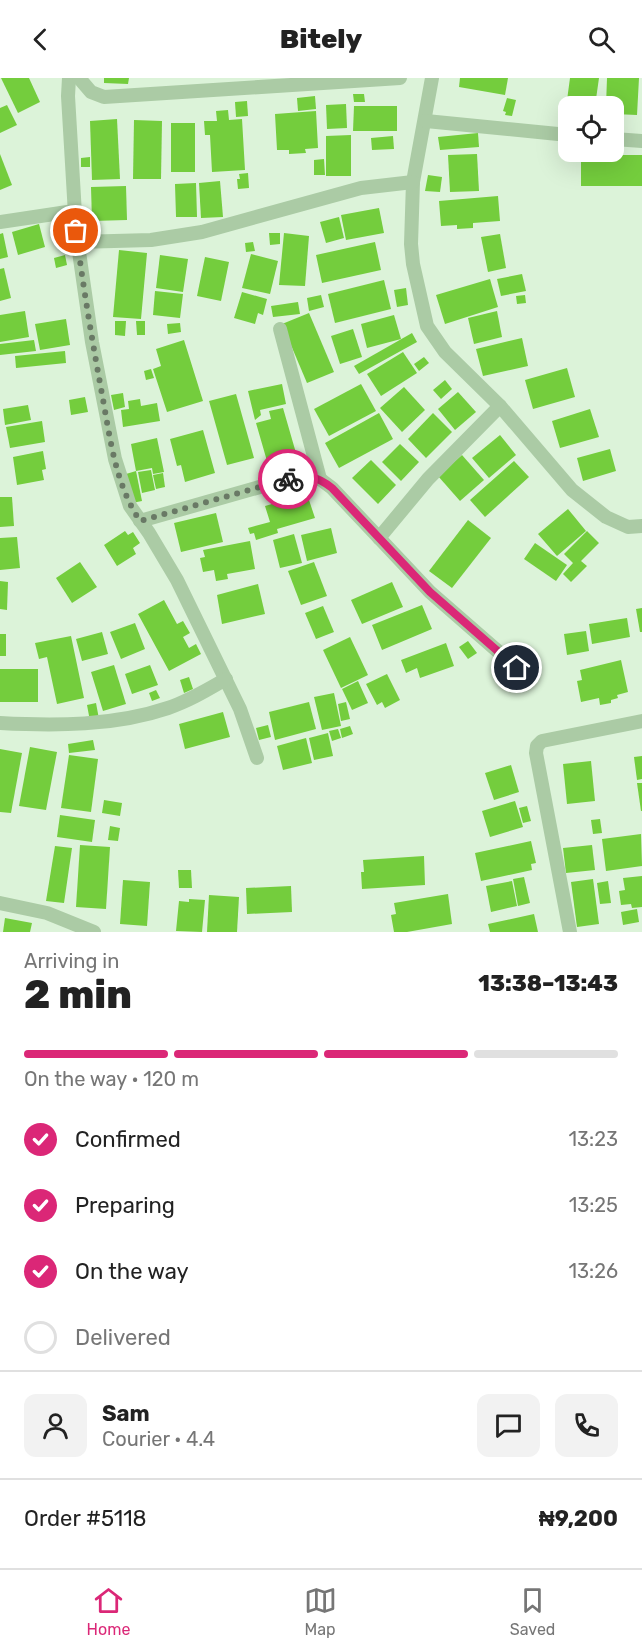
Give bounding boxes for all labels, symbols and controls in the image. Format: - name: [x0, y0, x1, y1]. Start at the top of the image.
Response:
- icon: back: [24, 23, 57, 56]
- text: Bitely: [280, 23, 362, 55]
- icon: search: [585, 23, 618, 56]
- map controls: [558, 96, 624, 162]
- button: locate: [558, 96, 624, 162]
- pin: [50, 205, 101, 256]
- icon: bag: [59, 214, 92, 247]
- courier: [258, 449, 318, 509]
- icon: bike: [272, 463, 305, 496]
- pin: [491, 642, 542, 693]
- icon: home: [500, 651, 533, 684]
- text: Arriving in: [24, 949, 119, 973]
- text: 13:38–13:43: [478, 970, 618, 997]
- text: 2 min: [24, 972, 132, 1018]
- text: On the way · 120 m: [24, 1067, 199, 1091]
- icon: check: [24, 1123, 57, 1156]
- text: Confirmed: [75, 1126, 181, 1153]
- text: 13:23: [569, 1127, 618, 1151]
- icon: check: [24, 1189, 57, 1222]
- text: Preparing: [75, 1192, 175, 1219]
- text: 13:25: [569, 1193, 618, 1217]
- icon: check: [24, 1255, 57, 1288]
- text: On the way: [75, 1258, 189, 1285]
- text: 13:26: [569, 1259, 618, 1283]
- text: Delivered: [75, 1324, 171, 1351]
- button: person: [24, 1394, 87, 1457]
- button: chat: [477, 1394, 540, 1457]
- button: phone: [555, 1394, 618, 1457]
- text: Sam: [102, 1400, 150, 1427]
- text: Courier · 4.4: [102, 1427, 215, 1451]
- text: Order #5118: [24, 1505, 147, 1532]
- text: ₦9,200: [539, 1505, 618, 1532]
- tab: Home: [87, 1584, 130, 1639]
- tab: Map: [304, 1584, 337, 1639]
- tab: Saved: [510, 1584, 555, 1639]

